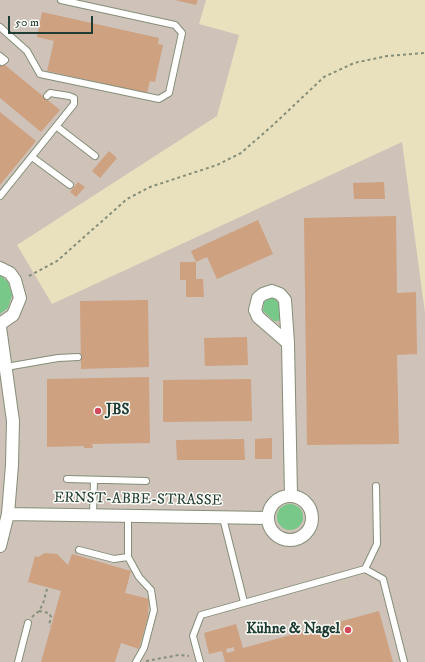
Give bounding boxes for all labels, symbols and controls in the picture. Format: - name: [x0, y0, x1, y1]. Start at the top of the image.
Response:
- scale bar: [10, 8, 95, 34]
- text: 50 m: [15, 15, 39, 30]
- place label: JBS: [106, 402, 129, 420]
- marker: JBS: [93, 406, 103, 416]
- street label: ERNST-ABBE-STRASSE: [54, 490, 222, 510]
- place label: Kühne & Nagel: [246, 621, 340, 639]
- marker: Kühne & Nagel: [343, 625, 353, 635]

